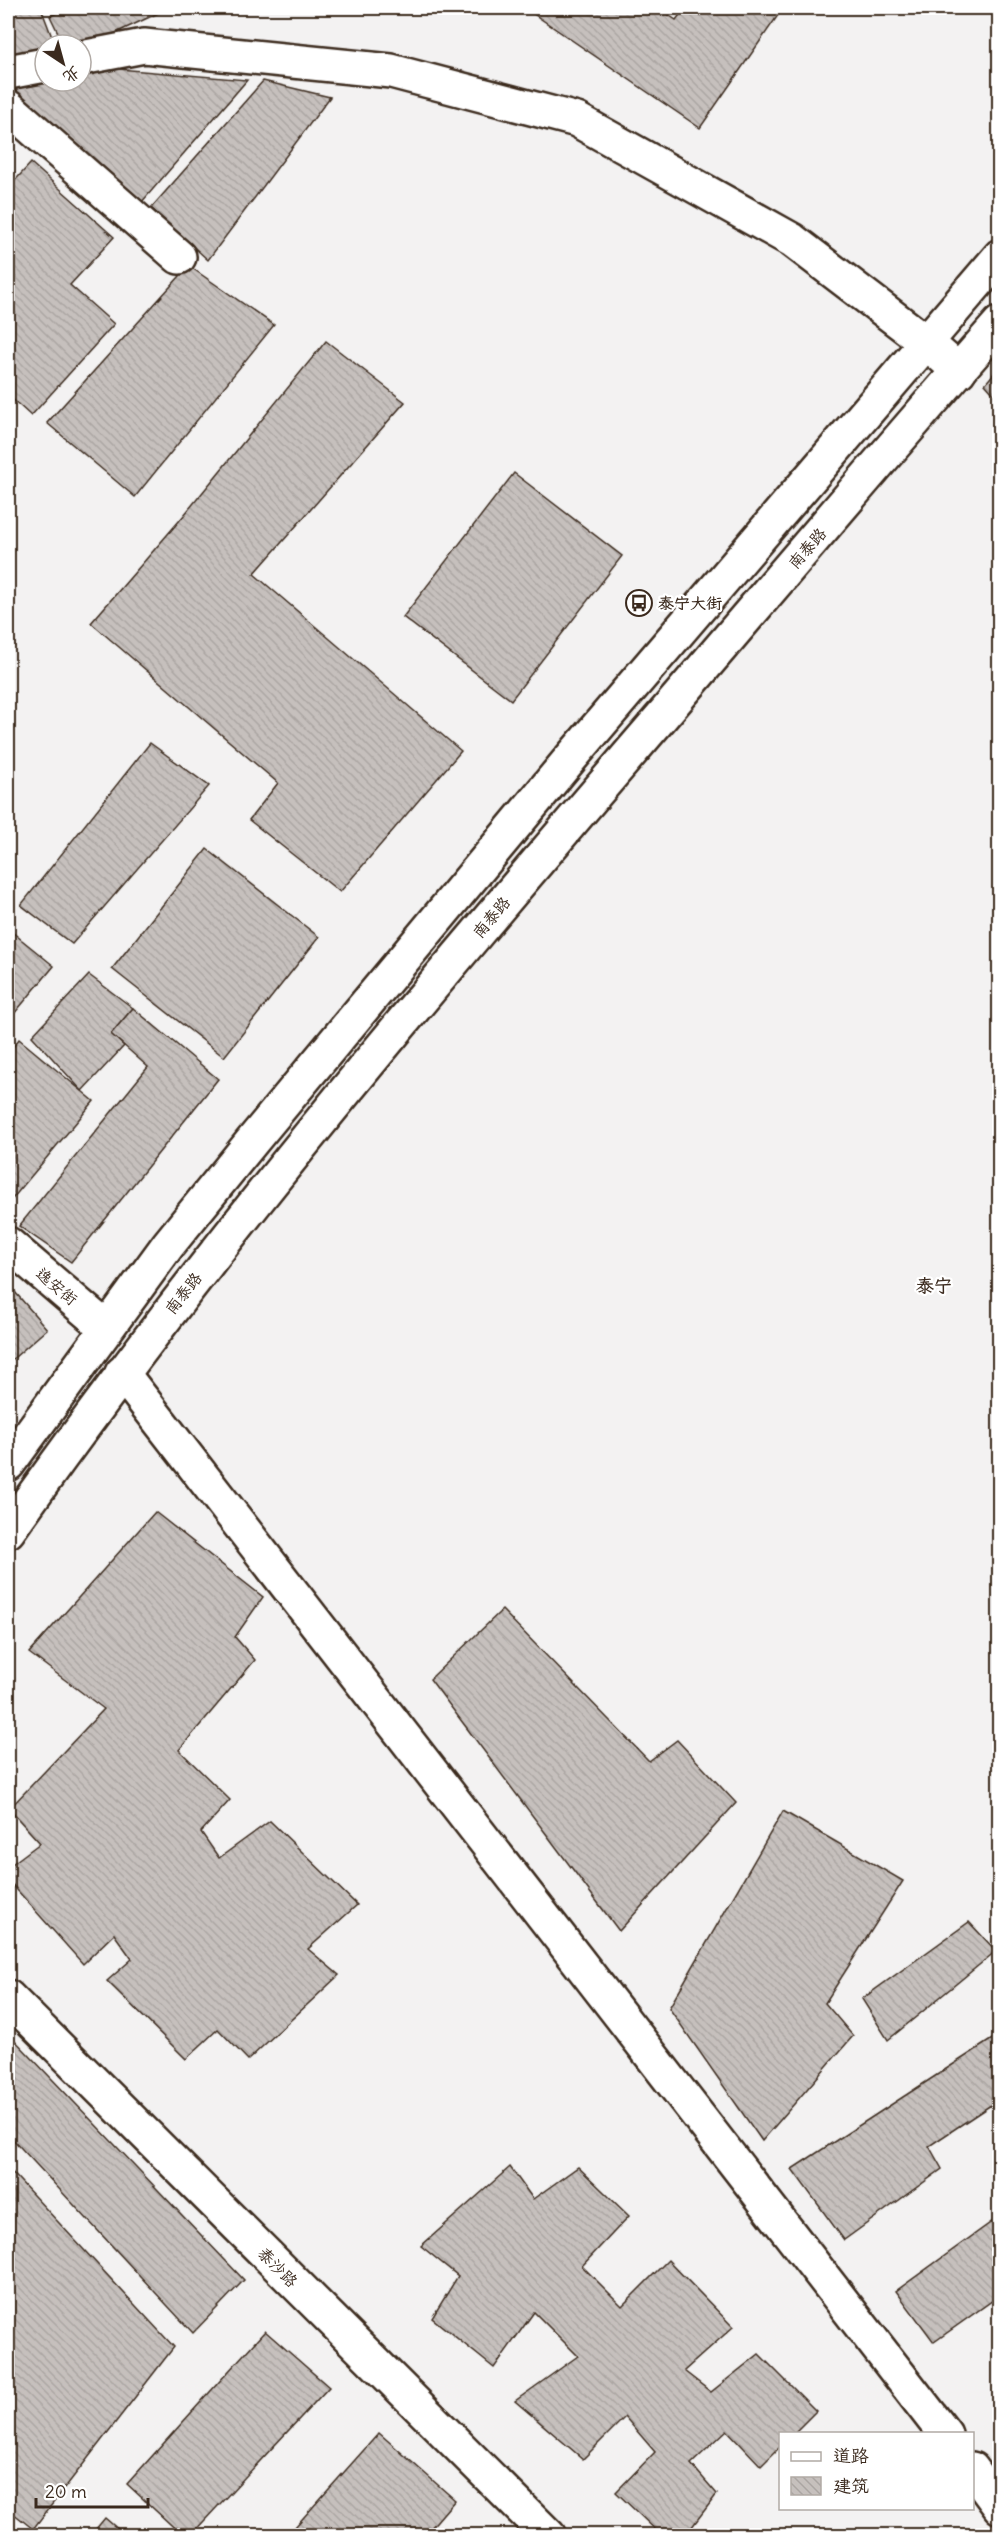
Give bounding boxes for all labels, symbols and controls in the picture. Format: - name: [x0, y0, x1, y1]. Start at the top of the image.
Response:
- north arrow: [33, 33, 93, 93]
- text: 北: [59, 62, 84, 88]
- street label: 南泰路: [784, 523, 830, 573]
- bus stop icon: 泰宁大街: [624, 588, 654, 618]
- place label: 泰宁大街: [658, 593, 722, 613]
- street label: 南泰路: [468, 892, 514, 942]
- street label: 逸安街: [32, 1263, 82, 1309]
- street label: 南泰路: [160, 1268, 206, 1318]
- district label: 泰宁: [916, 1274, 952, 1297]
- street label: 泰沙路: [254, 2243, 302, 2291]
- legend: [779, 2432, 974, 2510]
- text: 道路: [833, 2444, 869, 2467]
- scale bar: [36, 2471, 148, 2509]
- text: 建筑: [833, 2474, 869, 2497]
- text: 20 m: [45, 2480, 87, 2503]

